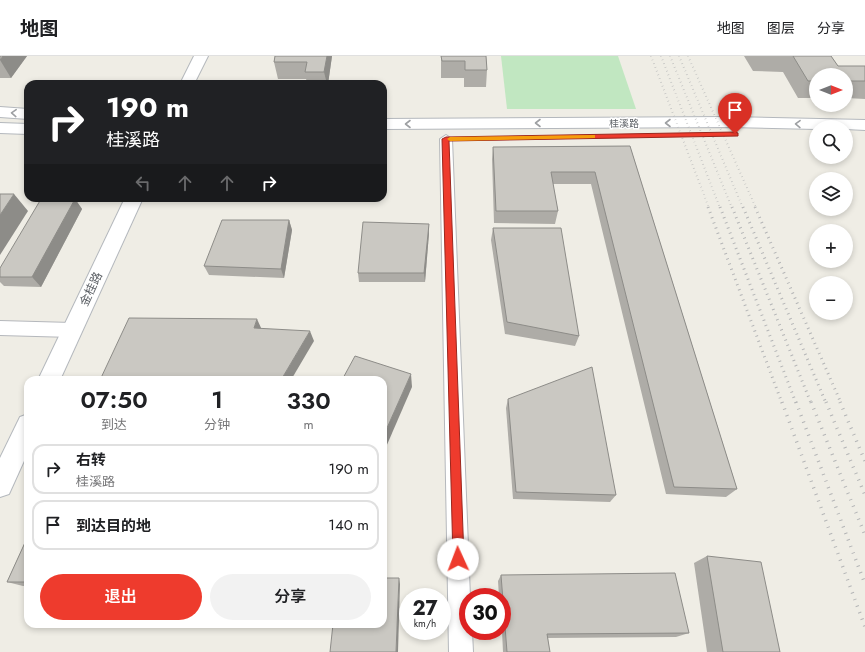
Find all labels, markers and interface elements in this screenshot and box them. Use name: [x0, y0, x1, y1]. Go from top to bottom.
text: 地图: [20, 15, 58, 42]
text: 地图: [717, 18, 745, 38]
text: 图层: [767, 18, 795, 38]
text: 分享: [817, 18, 845, 38]
north arrow: [809, 68, 853, 112]
map controls: [809, 68, 853, 320]
text: 190 m: [106, 87, 189, 128]
pin: [718, 93, 752, 134]
icon: right: [40, 96, 92, 148]
icon: arrive: [724, 99, 746, 121]
one-way arrow: [11, 109, 17, 117]
street label: 桂溪路: [609, 116, 639, 131]
one-way arrow: [535, 119, 541, 127]
one-way arrow: [665, 119, 671, 127]
one-way arrow: [405, 120, 411, 128]
one-way arrow: [795, 120, 801, 128]
button: search: [809, 120, 853, 164]
text: 桂溪路: [106, 127, 160, 153]
icon: left: [132, 172, 154, 194]
icon: ahead: [174, 172, 196, 194]
icon: ahead: [216, 172, 238, 194]
icon: right: [258, 172, 280, 194]
button: layers: [809, 172, 853, 216]
button: +: [809, 224, 853, 268]
street label: 金桂路: [75, 269, 107, 309]
button: −: [809, 276, 853, 320]
text: 07:50: [80, 382, 148, 417]
text: 1: [211, 382, 223, 417]
text: 330: [286, 383, 331, 418]
text: 到达: [101, 415, 127, 434]
text: 分钟: [204, 415, 230, 434]
text: m: [303, 415, 314, 434]
text: 右转: [76, 449, 106, 471]
icon: right: [42, 458, 64, 480]
text: 190 m: [328, 458, 369, 480]
text: 桂溪路: [76, 472, 115, 491]
icon: arrive: [42, 514, 64, 536]
text: 140 m: [328, 514, 369, 536]
text: 到达目的地: [76, 515, 151, 537]
position arrow: [437, 538, 479, 580]
button: 退出: [40, 574, 202, 620]
button: 分享: [210, 574, 371, 620]
speed limit sign: 30: [459, 588, 511, 640]
text: 27: [412, 594, 438, 623]
text: km/h: [414, 616, 436, 631]

